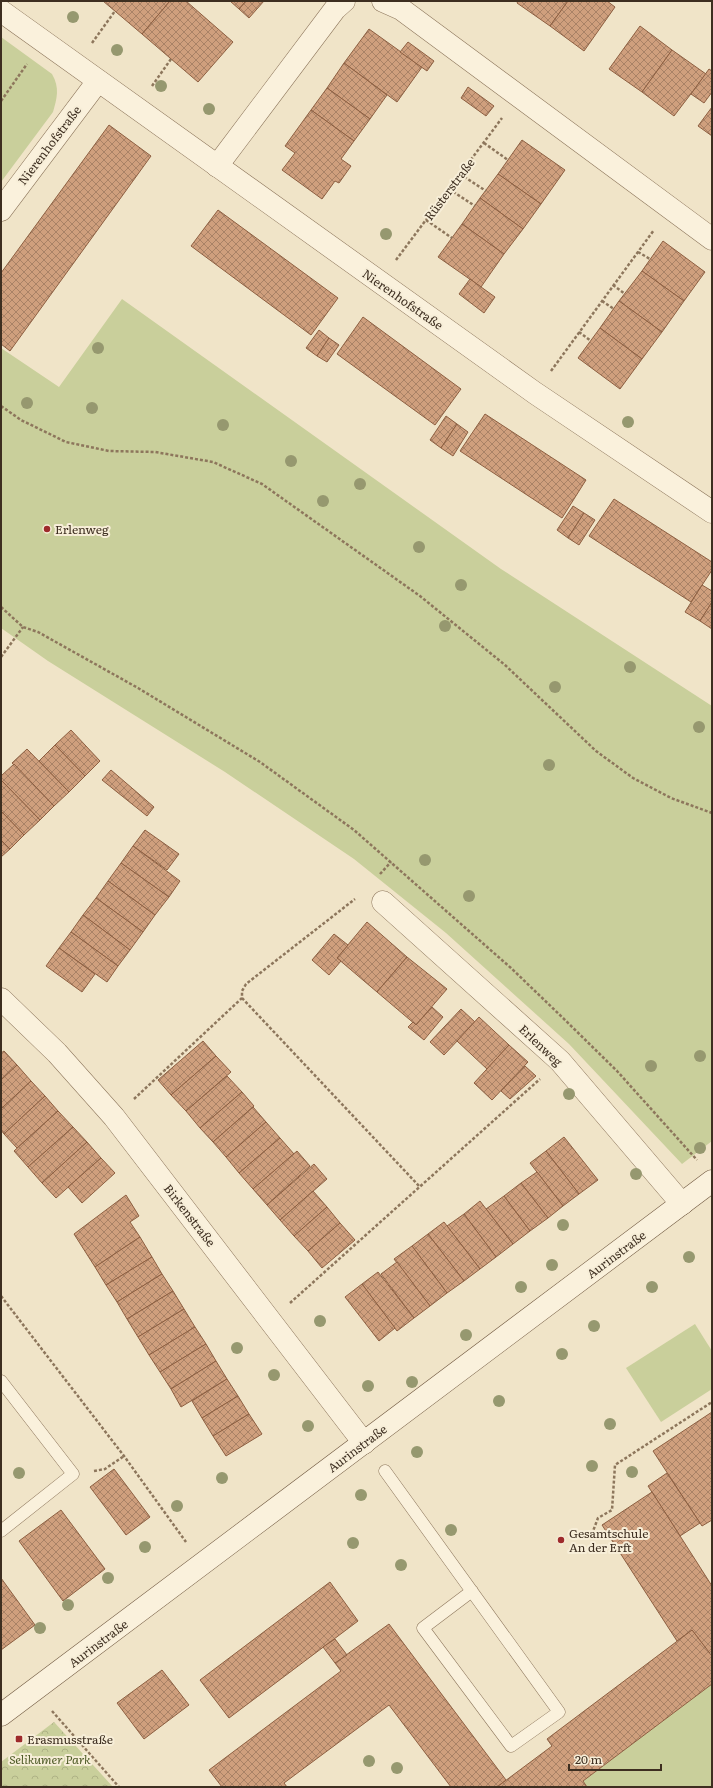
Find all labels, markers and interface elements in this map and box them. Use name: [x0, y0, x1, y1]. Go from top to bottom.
street label: Nierenhofstraße: [13, 102, 85, 188]
street label: Rüsterstraße: [420, 154, 478, 224]
street label: Nierenhofstraße: [359, 264, 447, 334]
place label: Erlenweg: [55, 520, 109, 538]
marker: Erlenweg: [42, 524, 52, 534]
street label: Erlenweg: [515, 1020, 567, 1070]
street label: Birkenstraße: [160, 1180, 220, 1250]
street label: Aurinstraße: [583, 1226, 649, 1282]
street label: Aurinstraße: [324, 1420, 390, 1476]
place label: Gesamtschule An der Erft: [569, 1524, 648, 1556]
marker: Gesamtschule An der Erft: [556, 1535, 566, 1545]
street label: Aurinstraße: [65, 1615, 131, 1671]
place label: Erasmusstraße: [27, 1730, 113, 1748]
marker: Erasmusstraße: [14, 1734, 24, 1744]
scale bar: [569, 1746, 661, 1772]
park label: Selikumer Park: [9, 1750, 91, 1768]
text: 20 m: [575, 1750, 602, 1768]

